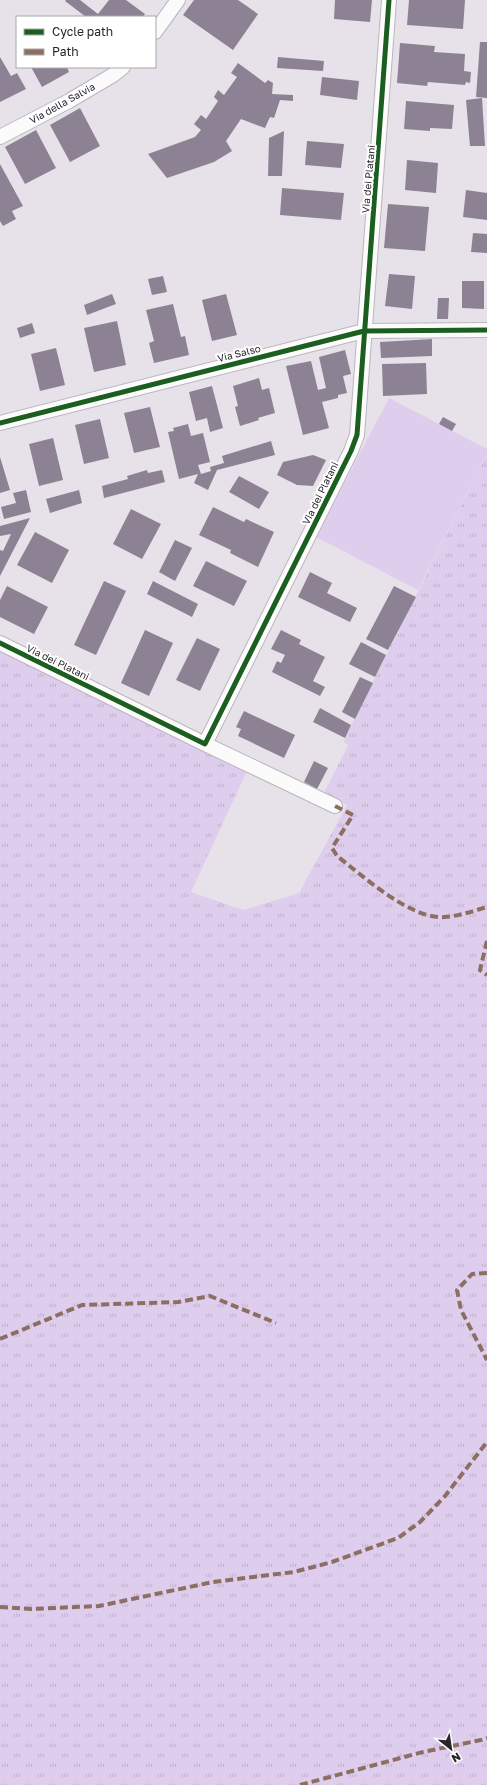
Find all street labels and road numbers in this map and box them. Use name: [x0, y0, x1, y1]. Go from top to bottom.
street label: Via della Salvia: [27, 80, 97, 126]
street label: Via dei Platani: [359, 144, 377, 214]
street label: Via Salso: [216, 342, 262, 364]
street label: Via dei Platani: [300, 460, 340, 526]
street label: Via dei Platani: [25, 642, 91, 682]

